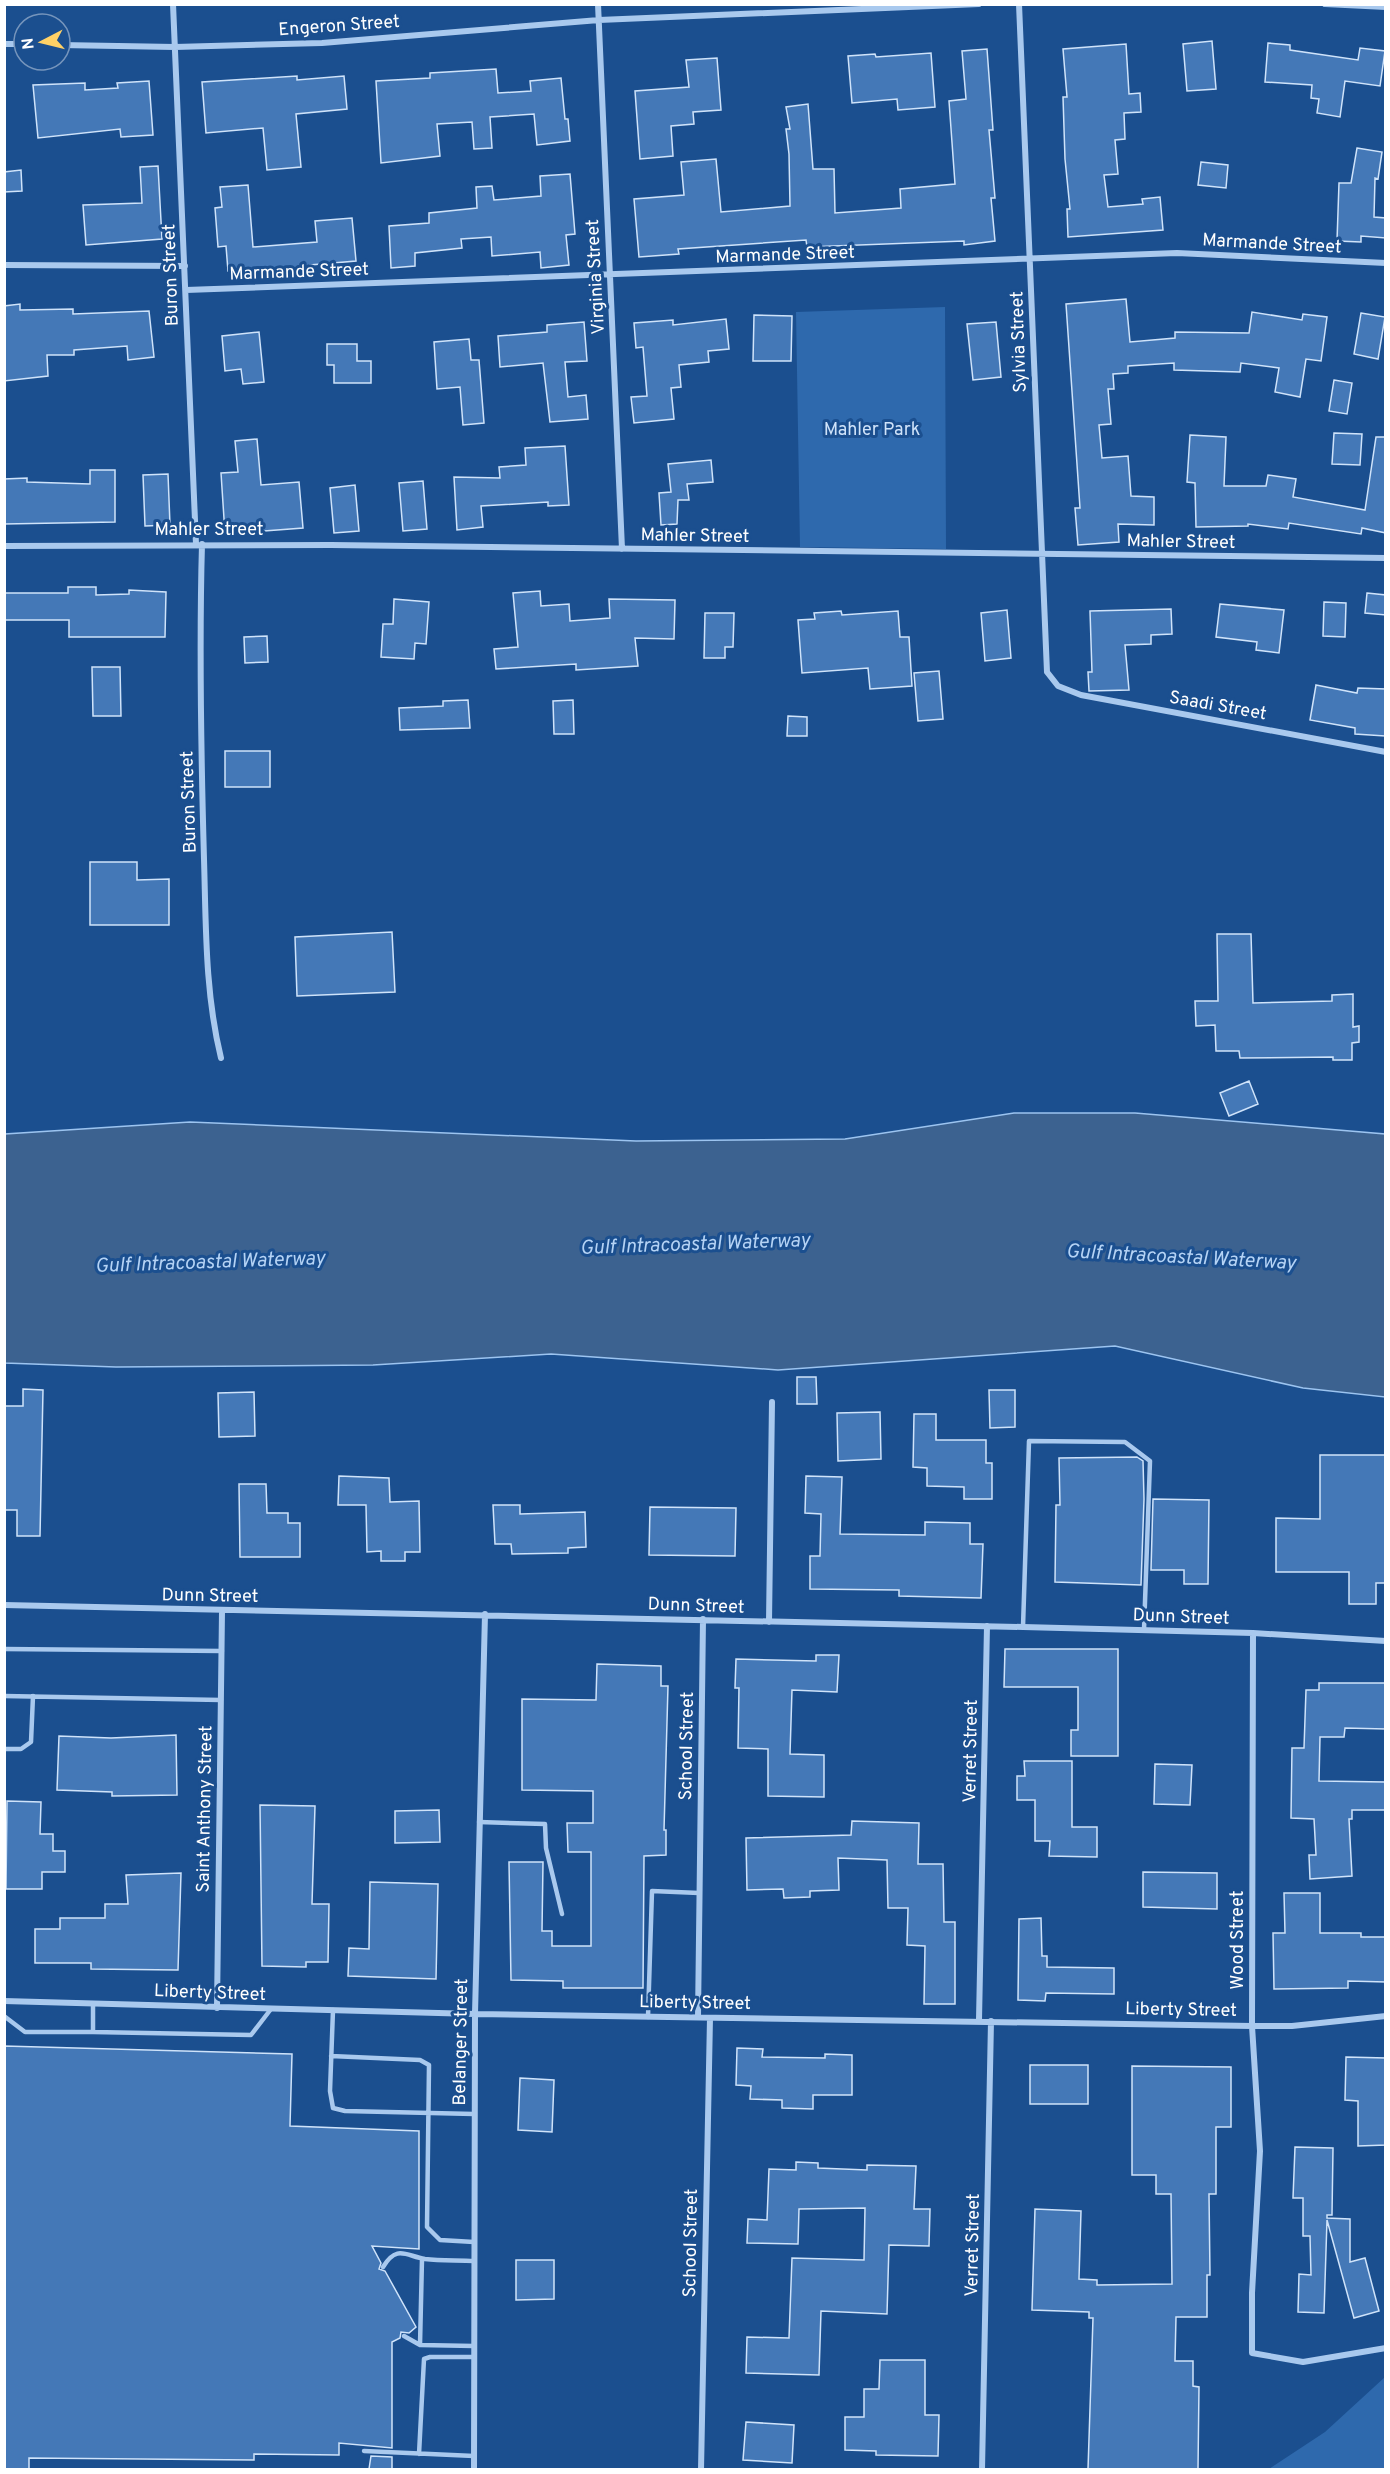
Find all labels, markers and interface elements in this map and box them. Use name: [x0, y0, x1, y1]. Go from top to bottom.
street label: Engeron Street: [278, 11, 400, 42]
north arrow: [12, 12, 72, 72]
text: N: [18, 37, 40, 51]
street label: Virginia Street: [582, 219, 611, 335]
street label: Buron Street: [158, 223, 185, 327]
street label: Marmande Street: [1202, 229, 1342, 260]
street label: Marmande Street: [715, 242, 855, 269]
street label: Marmande Street: [229, 259, 369, 286]
street label: Sylvia Street: [1006, 291, 1033, 393]
park label: Mahler Park: [824, 419, 920, 442]
street label: Mahler Street: [155, 519, 263, 542]
street label: Mahler Street: [640, 524, 750, 549]
street label: Mahler Street: [1126, 530, 1236, 555]
street label: Saadi Street: [1167, 687, 1268, 726]
street label: Buron Street: [176, 750, 203, 854]
water label: Gulf Intracoastal Waterway: [580, 1228, 812, 1262]
water label: Gulf Intracoastal Waterway: [1065, 1239, 1298, 1277]
water label: Gulf Intracoastal Waterway: [95, 1246, 327, 1280]
street label: Dunn Street: [161, 1584, 259, 1609]
street label: Dunn Street: [647, 1593, 745, 1620]
street label: Dunn Street: [1132, 1604, 1230, 1631]
street label: School Street: [675, 1691, 700, 1801]
street label: Verret Street: [959, 1699, 984, 1803]
street label: Saint Anthony Street: [193, 1725, 218, 1893]
street label: Wood Street: [1227, 1890, 1250, 1990]
street label: Belanger Street: [449, 1978, 474, 2106]
street label: Liberty Street: [154, 1980, 266, 2007]
street label: Liberty Street: [639, 1991, 751, 2016]
street label: Liberty Street: [1125, 1998, 1237, 2023]
street label: School Street: [679, 2188, 704, 2298]
street label: Verret Street: [961, 2193, 986, 2297]

